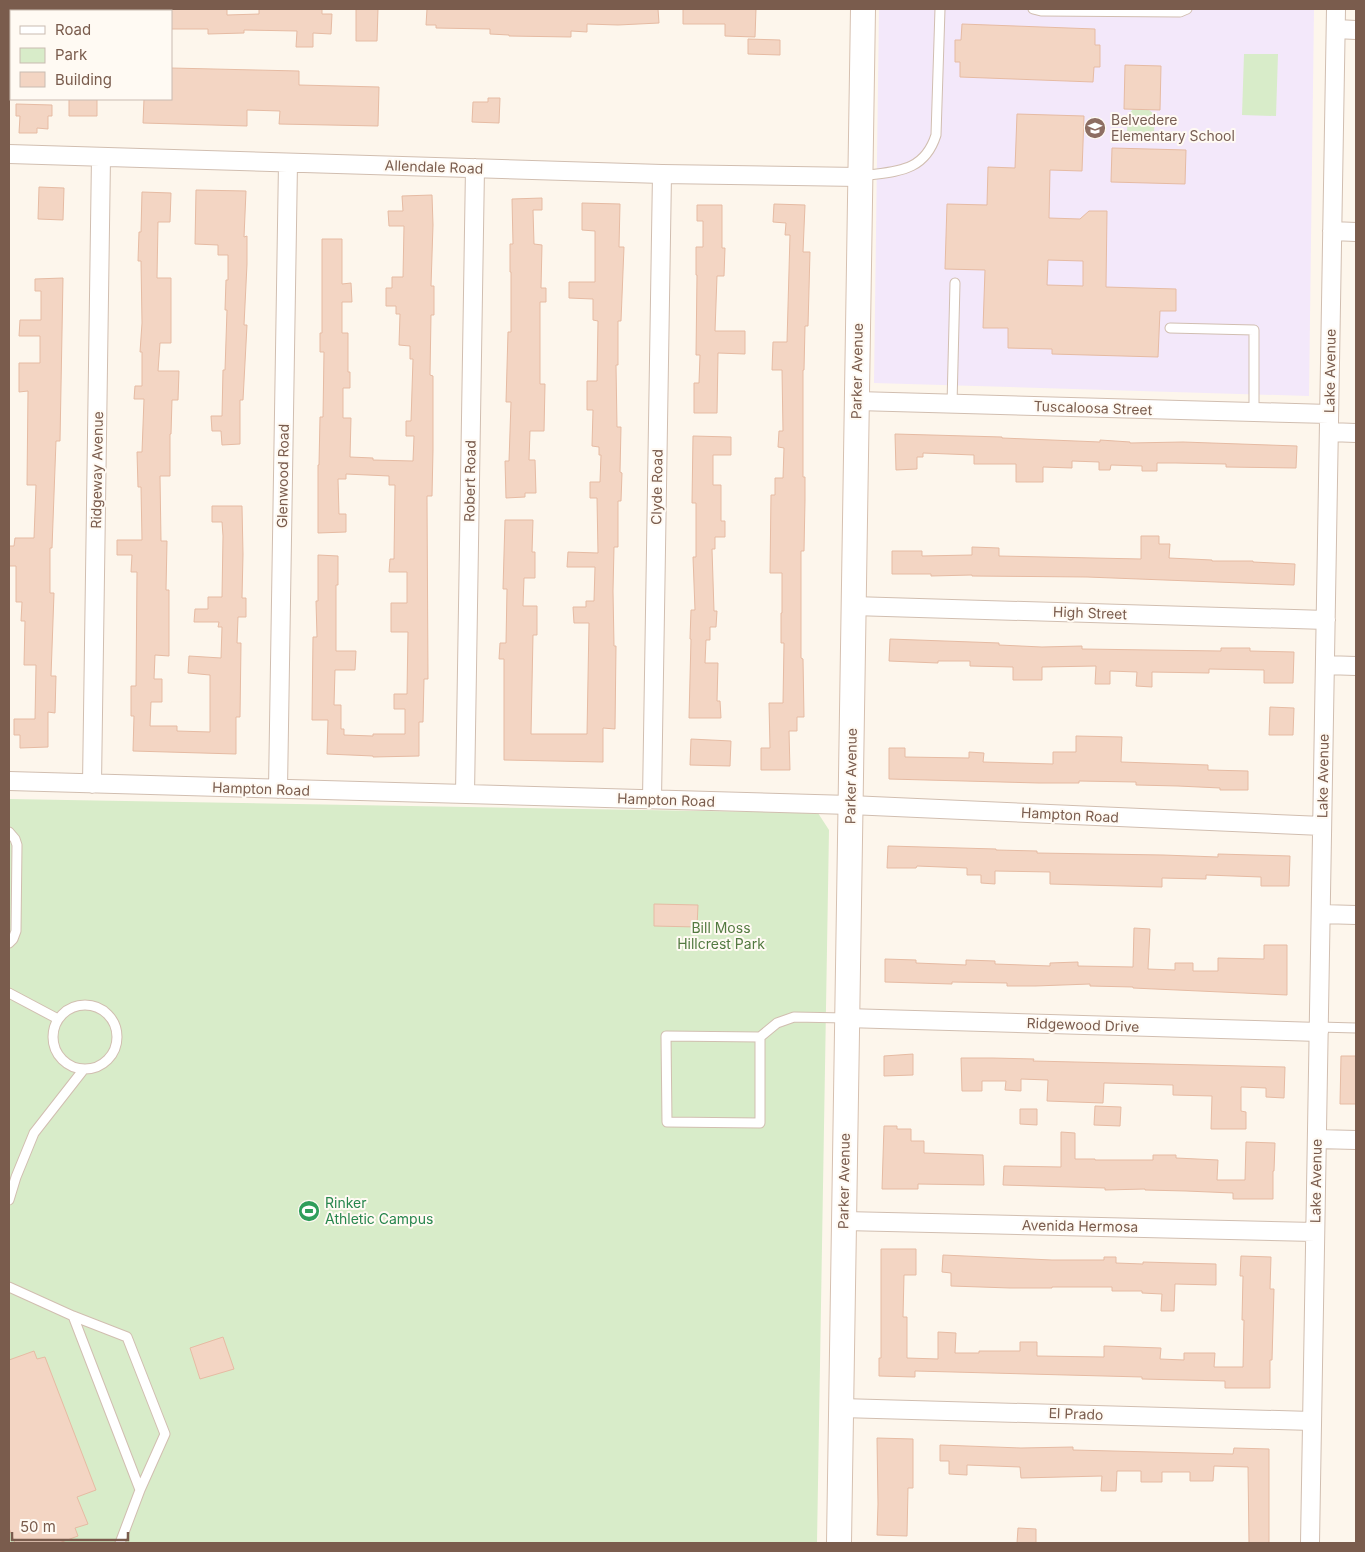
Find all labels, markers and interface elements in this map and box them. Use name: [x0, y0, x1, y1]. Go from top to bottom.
legend: [10, 10, 172, 100]
text: Road: [55, 20, 91, 39]
text: Park: [55, 45, 88, 64]
text: Building: [55, 70, 112, 89]
place label: Belvedere Elementary School: [1111, 111, 1235, 144]
school or university icon: Belvedere Elementary School: [1083, 116, 1107, 140]
street label: Allendale Road: [384, 156, 484, 177]
street label: Parker Avenue: [847, 323, 866, 419]
street label: Lake Avenue: [1320, 329, 1339, 413]
street label: Tuscaloosa Street: [1033, 397, 1153, 418]
street label: Ridgeway Avenue: [87, 411, 106, 529]
street label: Glenwood Road: [273, 424, 292, 528]
street label: Robert Road: [460, 440, 479, 522]
street label: Clyde Road: [647, 449, 666, 525]
street label: High Street: [1053, 603, 1128, 622]
street label: Parker Avenue: [841, 728, 860, 824]
street label: Lake Avenue: [1313, 734, 1332, 818]
street label: Hampton Road: [212, 778, 310, 799]
street label: Hampton Road: [617, 789, 715, 810]
street label: Hampton Road: [1021, 803, 1119, 826]
park label: Bill Moss Hillcrest Park: [677, 919, 765, 952]
street label: Ridgewood Drive: [1026, 1014, 1140, 1035]
street label: Parker Avenue: [834, 1133, 853, 1229]
street label: Lake Avenue: [1306, 1139, 1325, 1223]
place label: Rinker Athletic Campus: [325, 1194, 433, 1227]
sports icon: Rinker Athletic Campus: [297, 1199, 321, 1223]
street label: Avenida Hermosa: [1022, 1216, 1138, 1235]
street label: El Prado: [1048, 1404, 1104, 1423]
scale bar: [12, 1510, 129, 1542]
text: 50 m: [20, 1517, 56, 1536]

